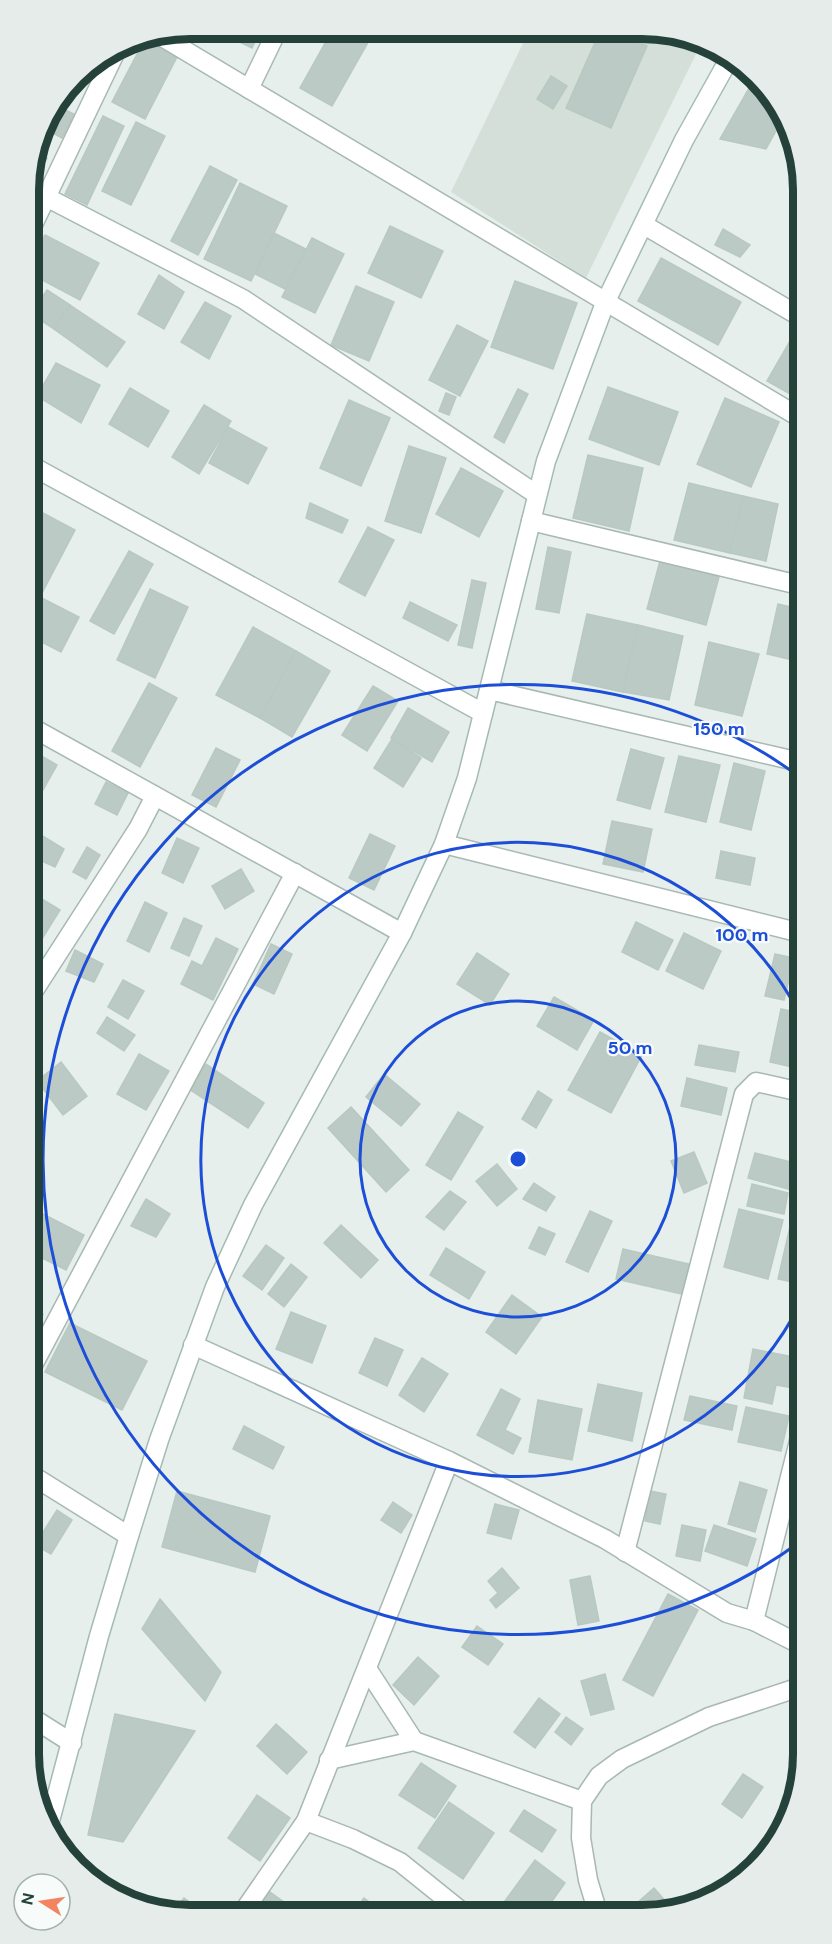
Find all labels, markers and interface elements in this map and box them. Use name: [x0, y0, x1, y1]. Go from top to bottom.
text: 150 m: [693, 717, 745, 741]
text: 100 m: [715, 923, 769, 947]
text: 50 m: [607, 1036, 653, 1060]
centre of rings: [508, 1149, 528, 1169]
north arrow: [12, 1872, 72, 1932]
text: N: [16, 1891, 39, 1907]

